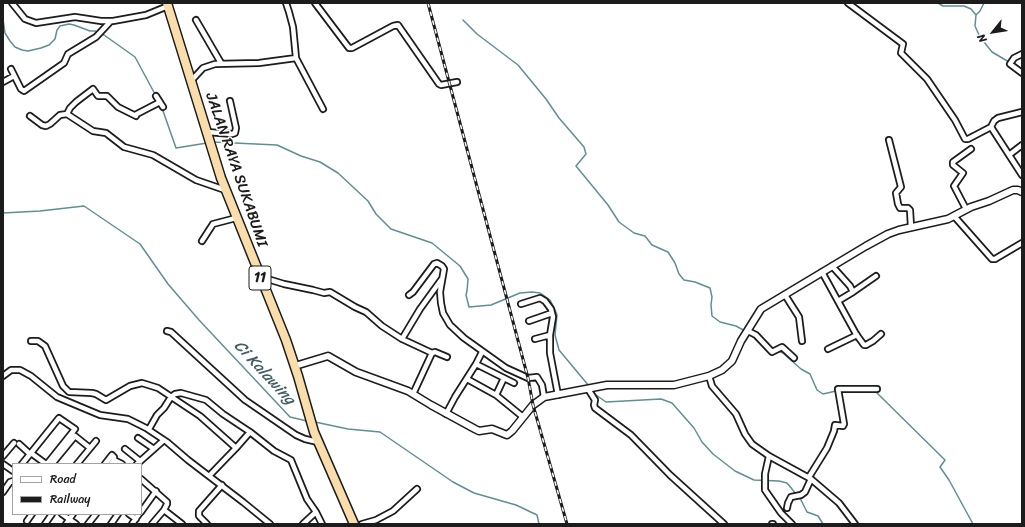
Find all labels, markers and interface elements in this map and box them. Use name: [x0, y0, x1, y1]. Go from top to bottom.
north arrow: [973, 12, 1013, 52]
text: N: [972, 30, 992, 46]
street label: JALAN RAYA SUKABUMI: [201, 91, 271, 249]
road number: 11: [249, 266, 271, 290]
water label: Ci Kalawing: [229, 337, 299, 409]
legend: [12, 463, 142, 515]
text: Road: [50, 468, 76, 490]
text: Railway: [50, 488, 91, 510]

